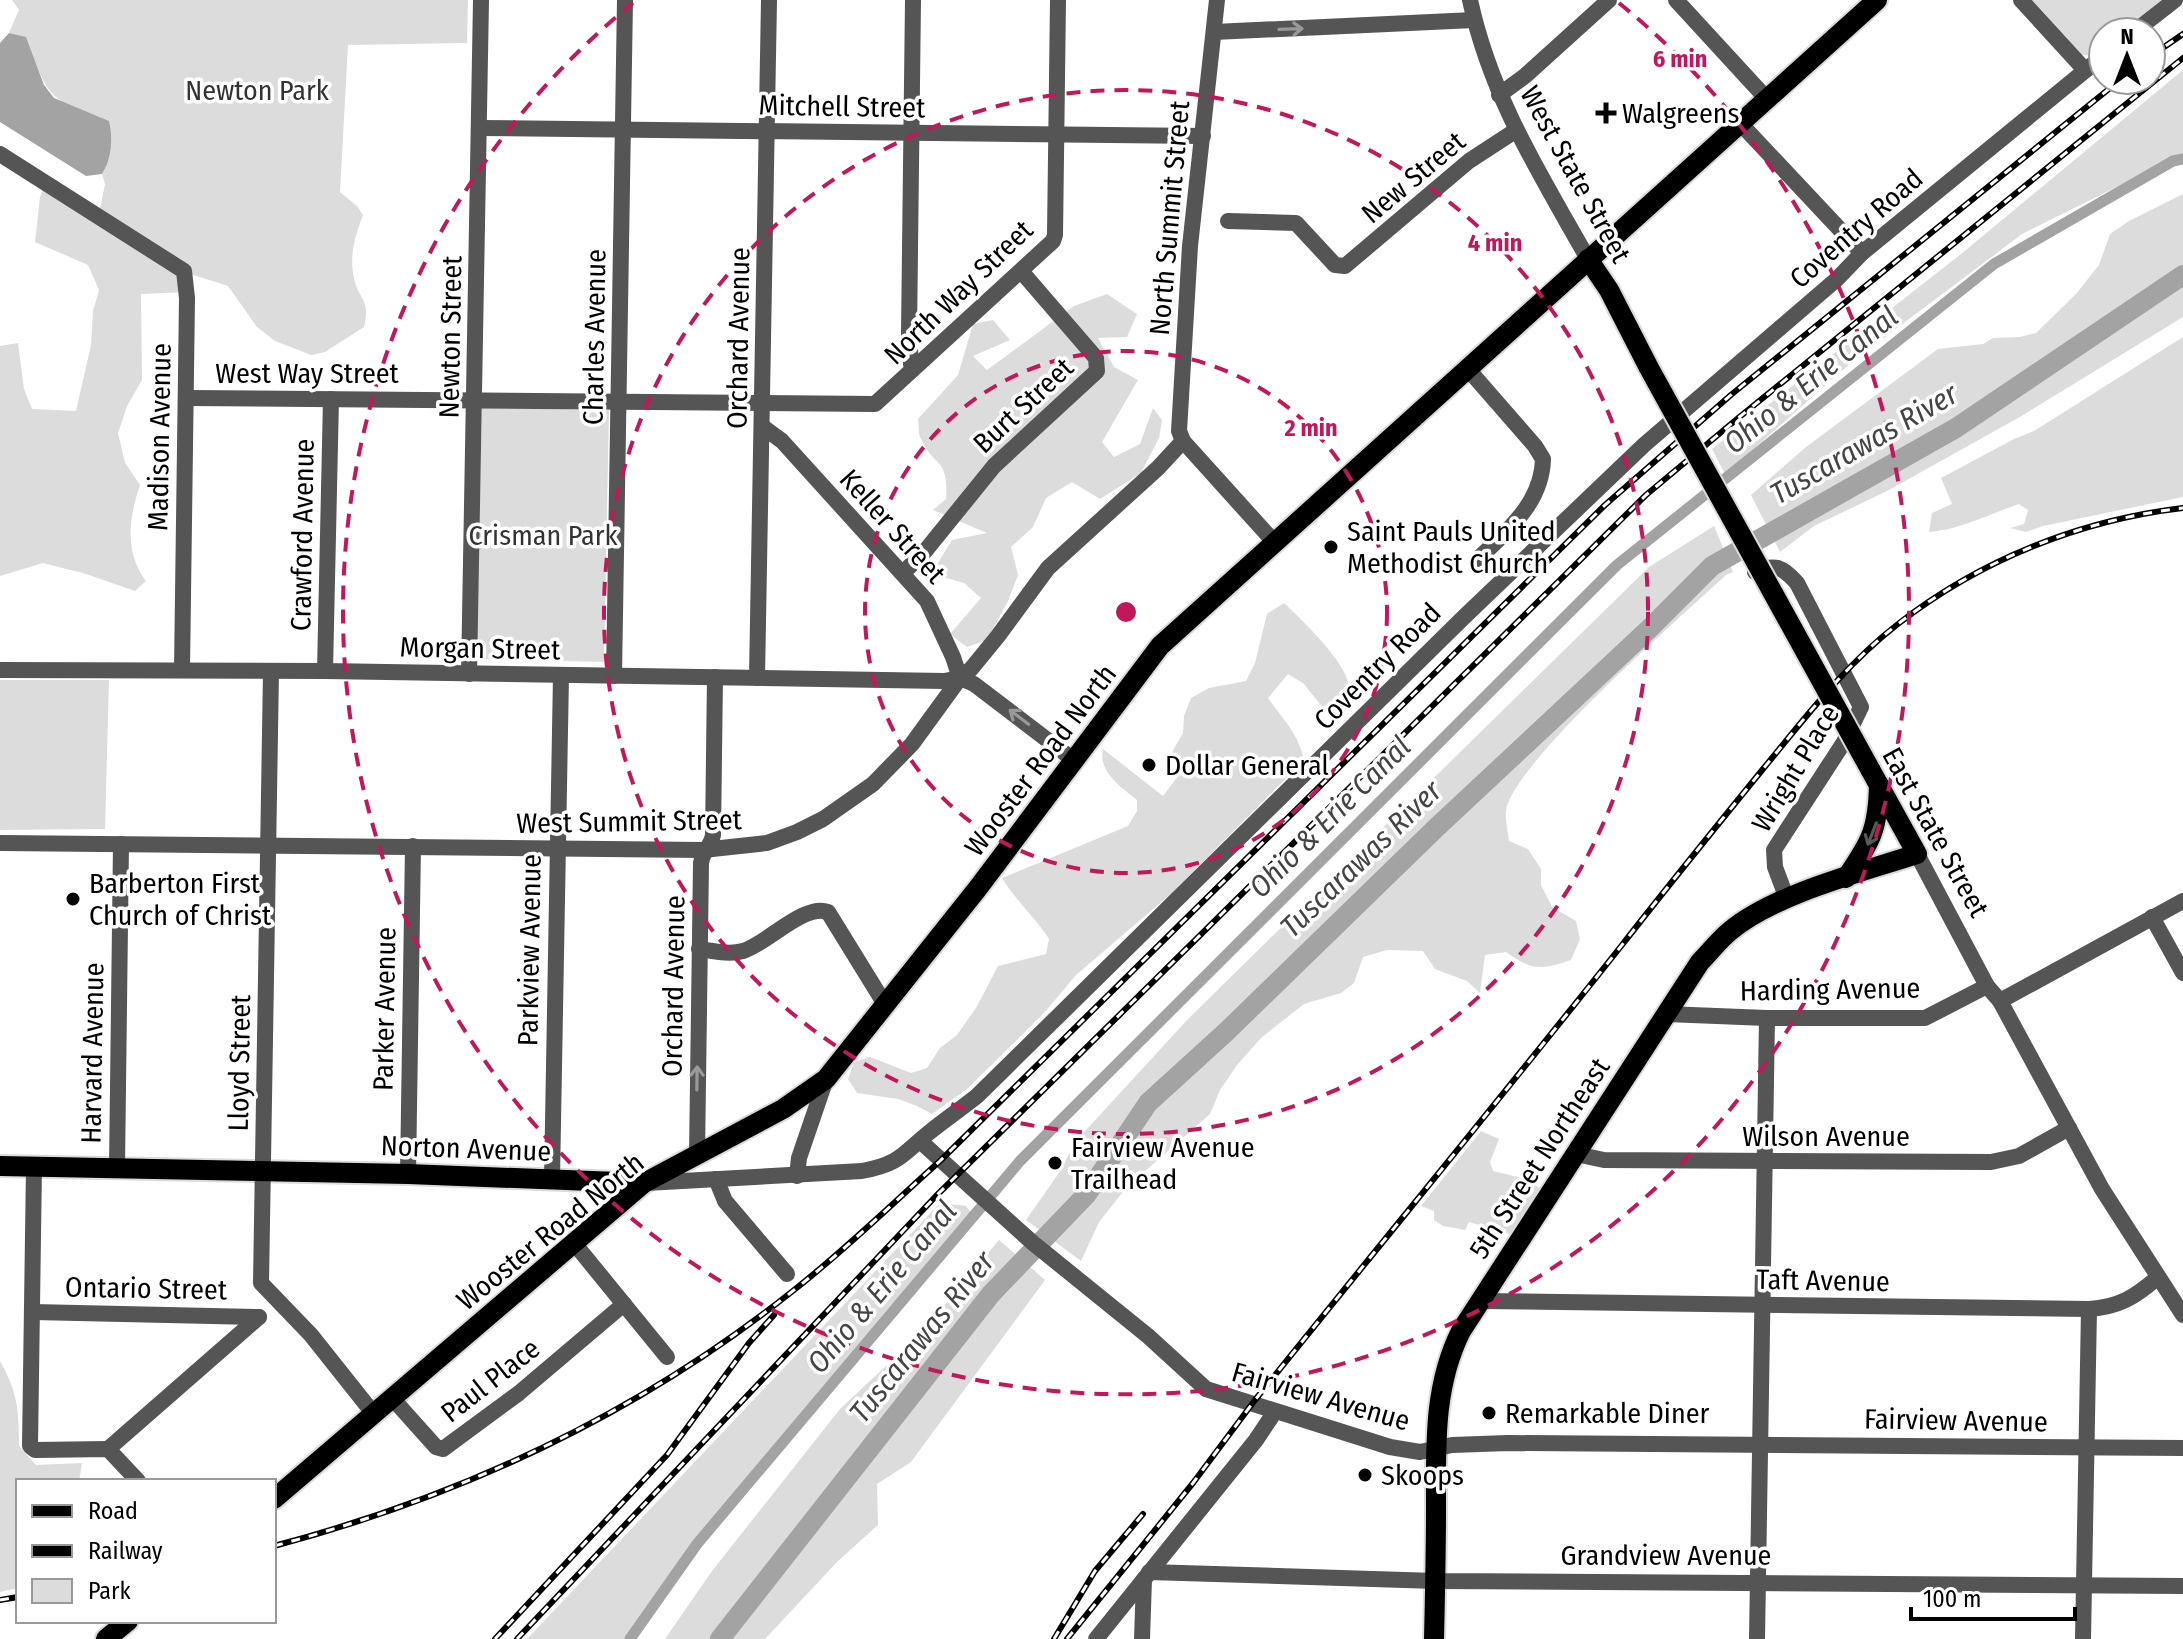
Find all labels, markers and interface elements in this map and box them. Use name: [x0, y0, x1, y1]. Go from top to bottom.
north arrow: [2087, 16, 2167, 96]
one-way arrow: [1277, 22, 1304, 37]
text: N: [2120, 23, 2134, 50]
text: 6 min: [1653, 45, 1707, 73]
park label: Newton Park: [185, 74, 330, 107]
street label: West State Street: [1513, 80, 1638, 269]
street label: Mitchell Street: [758, 89, 926, 124]
place label: Walgreens: [1622, 97, 1740, 130]
street label: North Summit Street: [1143, 99, 1196, 337]
marker: Walgreens: [1597, 104, 1615, 122]
street label: New Street: [1355, 124, 1472, 230]
street label: Coventry Road: [1783, 162, 1930, 295]
street label: North Way Street: [877, 213, 1040, 371]
text: 4 min: [1468, 229, 1522, 257]
street label: Orchard Avenue: [720, 247, 757, 429]
street label: Charles Avenue: [576, 249, 613, 425]
street label: Newton Street: [433, 254, 468, 419]
water label: Ohio & Erie Canal: [1717, 299, 1905, 461]
street label: Madison Avenue: [141, 343, 178, 531]
street label: Burt Street: [967, 350, 1081, 460]
street label: West Way Street: [215, 357, 400, 390]
water label: Tuscarawas River: [1764, 375, 1965, 512]
text: 2 min: [1283, 414, 1338, 442]
street label: Crawford Avenue: [284, 439, 321, 631]
street label: Keller Street: [833, 463, 953, 591]
place label: Saint Pauls United Methodist Church: [1347, 515, 1556, 580]
park label: Crisman Park: [469, 519, 618, 552]
marker: Saint Pauls United Methodist Church: [1322, 538, 1340, 556]
street label: Coventry Road: [1307, 596, 1447, 736]
centre of rings: [1112, 598, 1140, 626]
street label: Morgan Street: [399, 631, 561, 666]
street label: Wooster Road North: [958, 658, 1123, 862]
street label: Wright Place: [1745, 699, 1846, 838]
one-way arrow: [1008, 709, 1030, 725]
water label: Ohio & Erie Canal: [1242, 729, 1418, 905]
street label: East State Street: [1875, 742, 1996, 923]
place label: Dollar General: [1165, 749, 1329, 782]
marker: Dollar General: [1140, 756, 1158, 774]
water label: Tuscarawas River: [1273, 772, 1450, 945]
street label: West Summit Street: [516, 803, 743, 840]
one-way arrow: [1864, 822, 1878, 846]
street label: Parkview Avenue: [511, 854, 548, 1046]
place label: Barberton First Church of Christ: [89, 867, 272, 932]
marker: Barberton First Church of Christ: [64, 890, 82, 908]
street label: Orchard Avenue: [655, 895, 692, 1077]
street label: Parker Avenue: [367, 927, 402, 1091]
street label: Harvard Avenue: [74, 962, 111, 1144]
street label: Harding Avenue: [1740, 971, 1920, 1008]
street label: Lloyd Street: [222, 994, 257, 1132]
street label: 5th Street Northeast: [1462, 1051, 1617, 1265]
one-way arrow: [689, 1065, 705, 1092]
street label: Wilson Avenue: [1742, 1120, 1910, 1153]
street label: Norton Avenue: [380, 1129, 552, 1168]
place label: Fairview Avenue Trailhead: [1071, 1131, 1255, 1196]
street label: Wooster Road North: [450, 1146, 650, 1317]
marker: Fairview Avenue Trailhead: [1046, 1154, 1064, 1172]
water label: Ohio & Erie Canal: [800, 1194, 964, 1380]
water label: Tuscarawas River: [842, 1243, 1003, 1430]
street label: Taft Avenue: [1756, 1263, 1890, 1298]
street label: Ontario Street: [65, 1271, 228, 1306]
street label: Paul Place: [434, 1332, 546, 1429]
street label: Fairview Avenue: [1228, 1355, 1414, 1438]
place label: Remarkable Diner: [1505, 1397, 1710, 1430]
street label: Fairview Avenue: [1864, 1402, 2048, 1439]
marker: Remarkable Diner: [1480, 1404, 1498, 1422]
place label: Skoops: [1381, 1459, 1464, 1492]
marker: Skoops: [1356, 1466, 1374, 1484]
legend: [16, 1479, 276, 1623]
text: Road: [88, 1497, 138, 1525]
text: Railway: [88, 1537, 163, 1565]
street label: Grandview Avenue: [1561, 1539, 1771, 1572]
scale bar: [1911, 1571, 2075, 1621]
text: Park: [88, 1577, 131, 1605]
text: 100 m: [1923, 1585, 1981, 1613]

